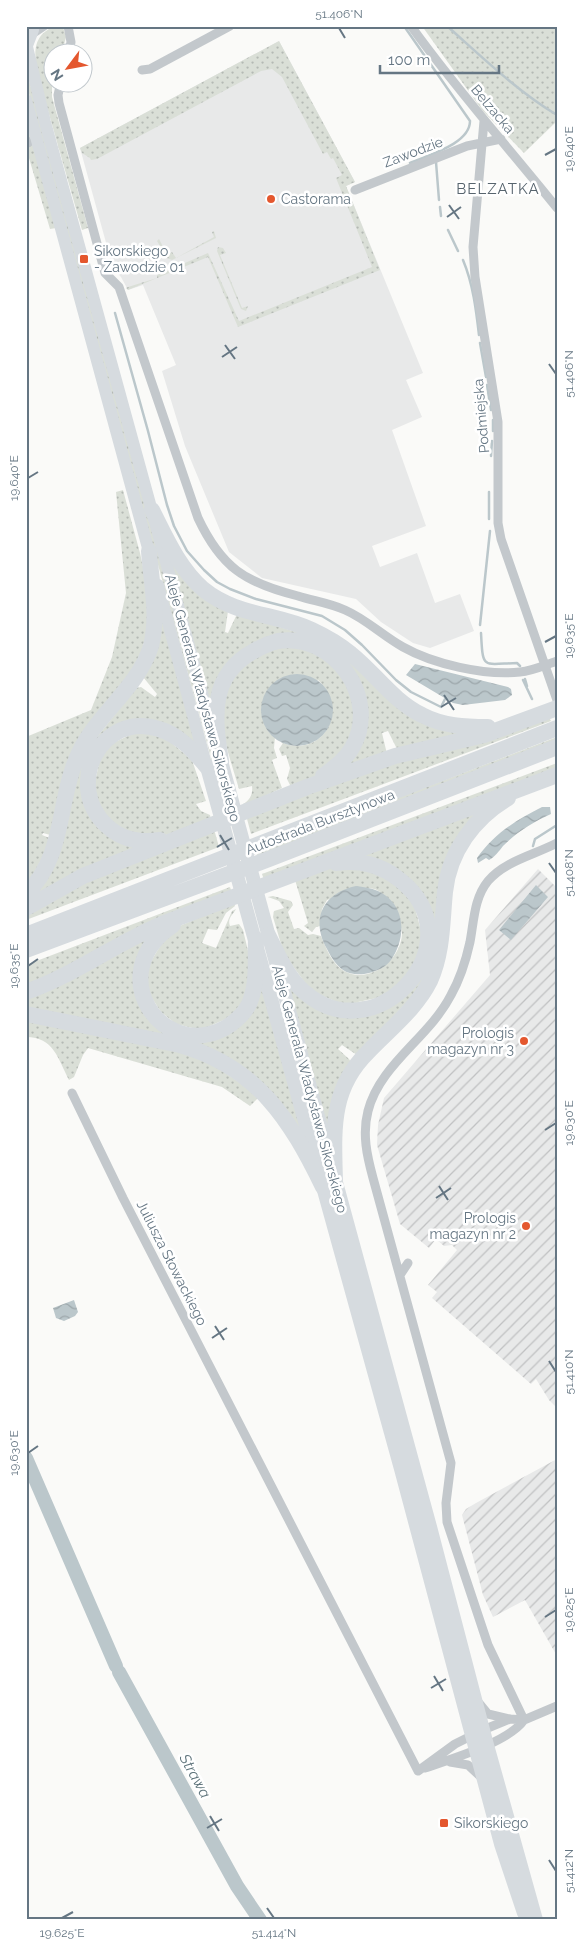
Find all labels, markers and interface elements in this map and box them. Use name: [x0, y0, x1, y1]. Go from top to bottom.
text: 51.406°N: [315, 7, 363, 21]
north arrow: [42, 42, 92, 92]
scale bar: [380, 42, 499, 74]
text: 100 m: [388, 51, 430, 69]
text: N: [47, 66, 67, 84]
street label: Belzacka: [468, 81, 518, 137]
text: 19.640°E: [562, 126, 576, 172]
street label: Zawodzie: [381, 133, 445, 171]
district label: BELZATKA: [456, 180, 540, 198]
place label: Castorama: [281, 191, 351, 207]
marker: Castorama: [265, 193, 277, 205]
place label: Sikorskiego - Zawodzie 01: [94, 243, 184, 275]
marker: Sikorskiego - Zawodzie 01: [78, 253, 90, 265]
text: 51.406°N: [562, 350, 576, 398]
street label: Podmiejska: [470, 378, 492, 454]
text: 19.640°E: [7, 455, 21, 501]
street label: Aleje Generała Władysława Sikorskiego: [162, 572, 244, 824]
text: 19.635°E: [562, 613, 576, 659]
street label: Autostrada Bursztynowa: [243, 786, 397, 858]
text: 51.408°N: [562, 849, 576, 897]
text: 19.635°E: [7, 943, 21, 989]
street label: Aleje Generała Władysława Sikorskiego: [269, 963, 351, 1215]
place label: Prologis magazyn nr 3: [427, 1025, 514, 1057]
marker: Prologis magazyn nr 3: [518, 1035, 530, 1047]
text: 19.630°E: [562, 1100, 576, 1146]
street label: Juliusza Słowackiego: [134, 1198, 210, 1328]
place label: Prologis magazyn nr 2: [429, 1210, 516, 1242]
marker: Prologis magazyn nr 2: [520, 1220, 532, 1232]
text: 51.410°N: [562, 1349, 576, 1395]
text: 19.630°E: [7, 1430, 21, 1476]
text: 19.625°E: [562, 1588, 576, 1632]
water label: Strawa: [175, 1750, 214, 1801]
place label: Sikorskiego: [454, 1815, 528, 1831]
marker: Sikorskiego: [438, 1817, 450, 1829]
text: 51.412°N: [562, 1849, 576, 1893]
text: 19.625°E: [40, 1926, 84, 1940]
text: 51.414°N: [252, 1926, 296, 1940]

